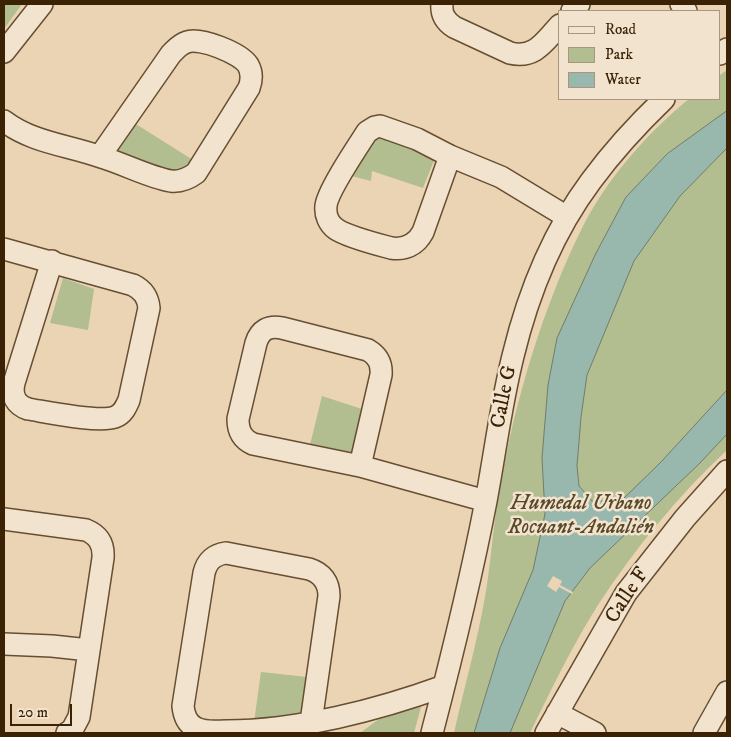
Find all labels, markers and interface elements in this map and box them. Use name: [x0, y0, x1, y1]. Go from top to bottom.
legend: [558, 10, 721, 100]
text: Road: [605, 20, 636, 39]
text: Park: [605, 45, 633, 64]
text: Water: [605, 70, 641, 89]
street label: Calle G: [487, 364, 523, 430]
park label: Humedal Urbano Rocuant-Andalién: [508, 492, 654, 542]
street label: Calle F: [601, 563, 655, 629]
scale bar: [12, 694, 75, 726]
text: 20 m: [18, 703, 48, 722]

